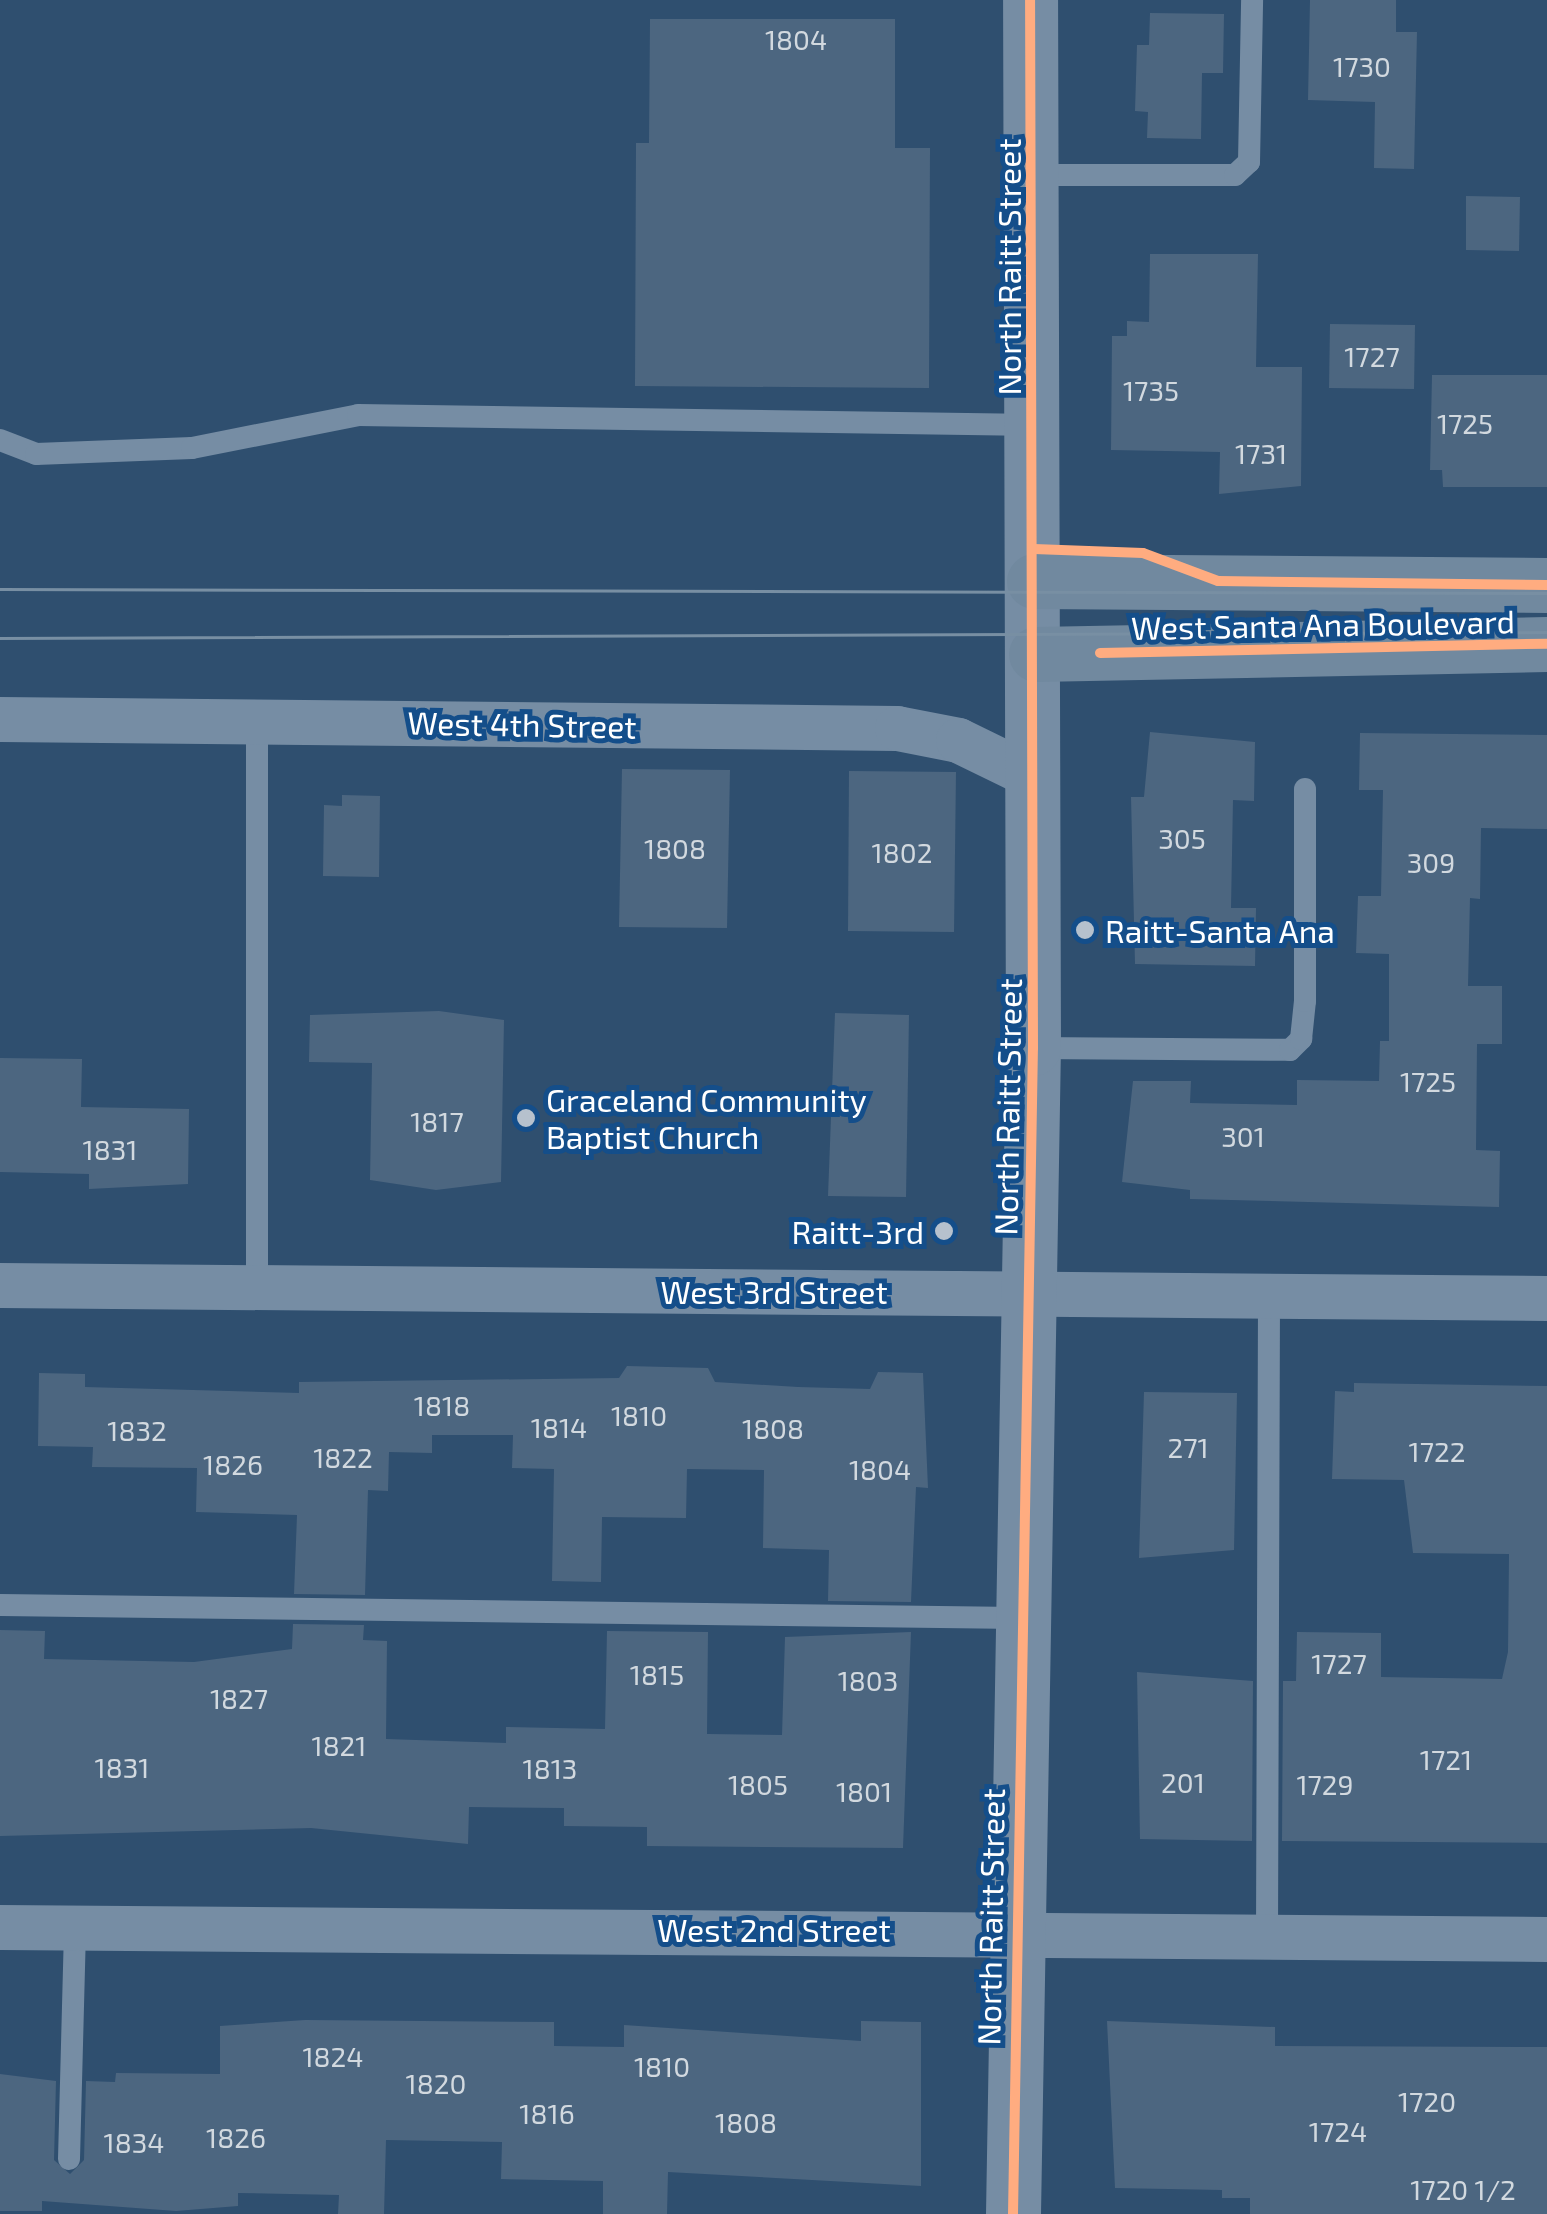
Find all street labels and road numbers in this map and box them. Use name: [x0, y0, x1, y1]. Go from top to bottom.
street label: North Raitt Street: [989, 138, 1027, 396]
street label: West Santa Ana Boulevard: [1130, 601, 1516, 647]
street label: West 4th Street: [407, 703, 637, 745]
street label: North Raitt Street: [986, 978, 1028, 1236]
street label: West 3rd Street: [660, 1272, 888, 1310]
street label: North Raitt Street: [969, 1788, 1011, 2046]
street label: West 2nd Street: [657, 1910, 891, 1948]

